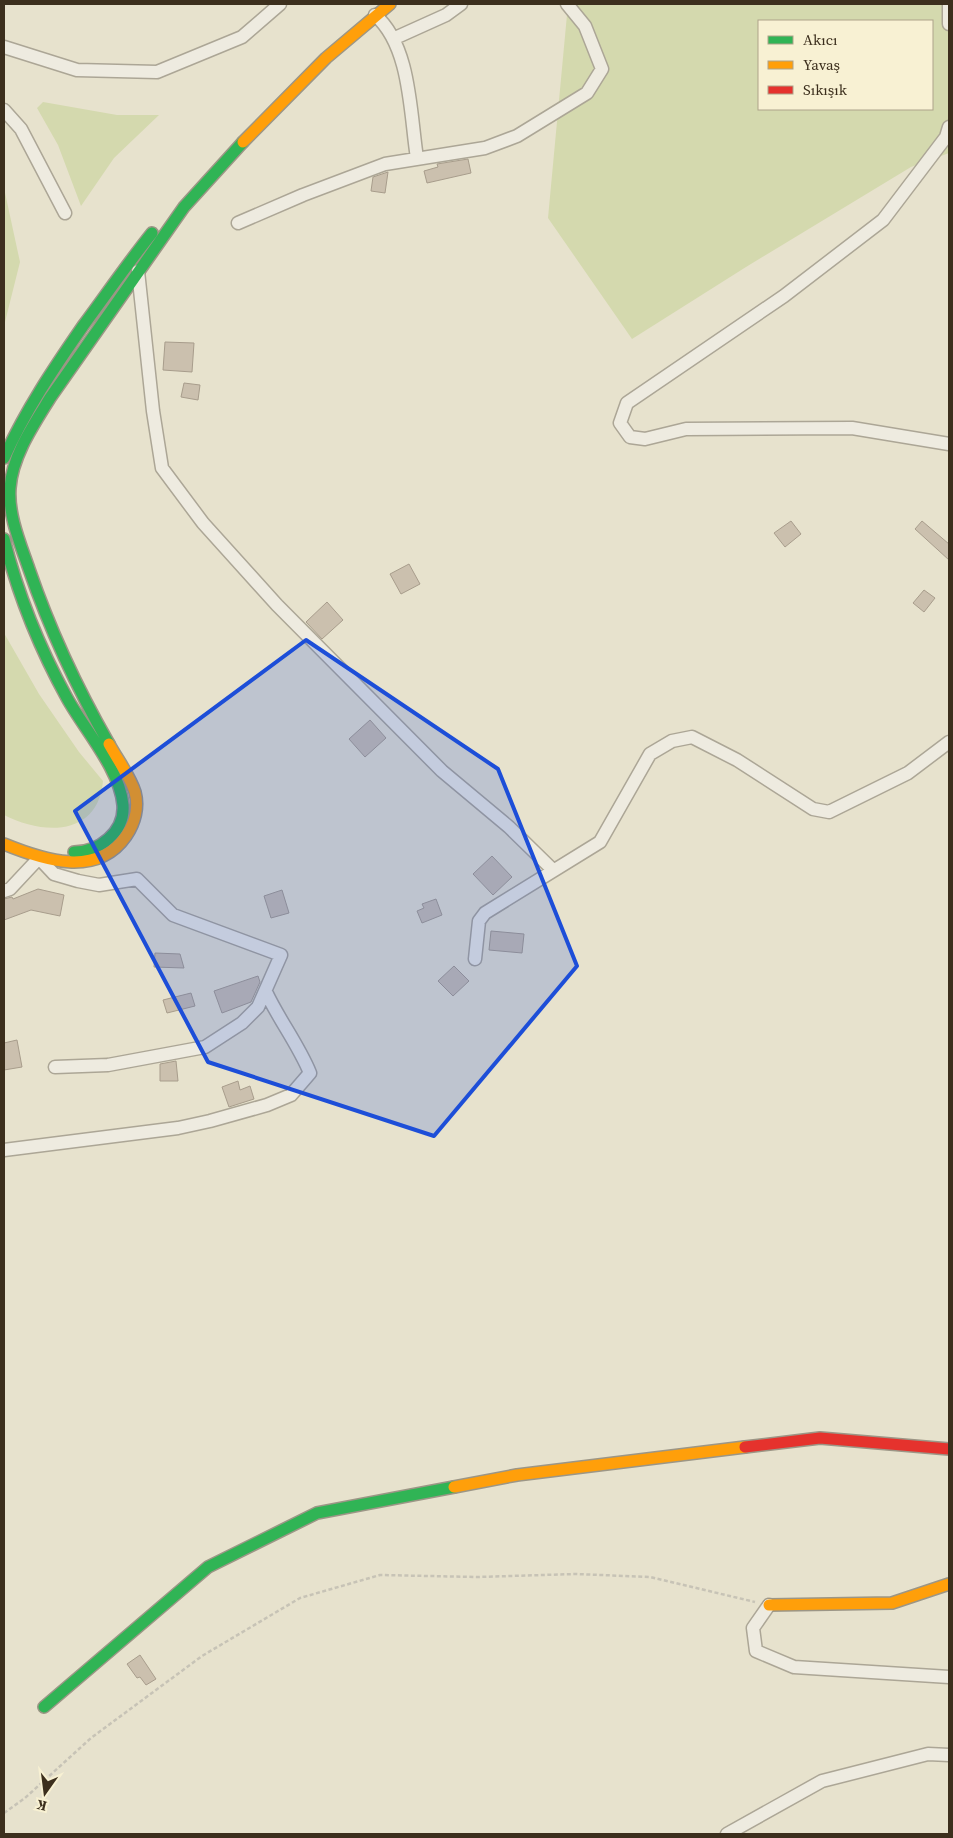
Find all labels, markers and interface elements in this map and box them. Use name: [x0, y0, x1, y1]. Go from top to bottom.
legend: [758, 20, 933, 110]
text: Akıcı: [803, 29, 837, 50]
text: Yavaş: [803, 54, 840, 75]
text: Sıkışık: [803, 79, 848, 100]
north arrow: [20, 1768, 70, 1818]
text: K: [34, 1795, 49, 1816]

